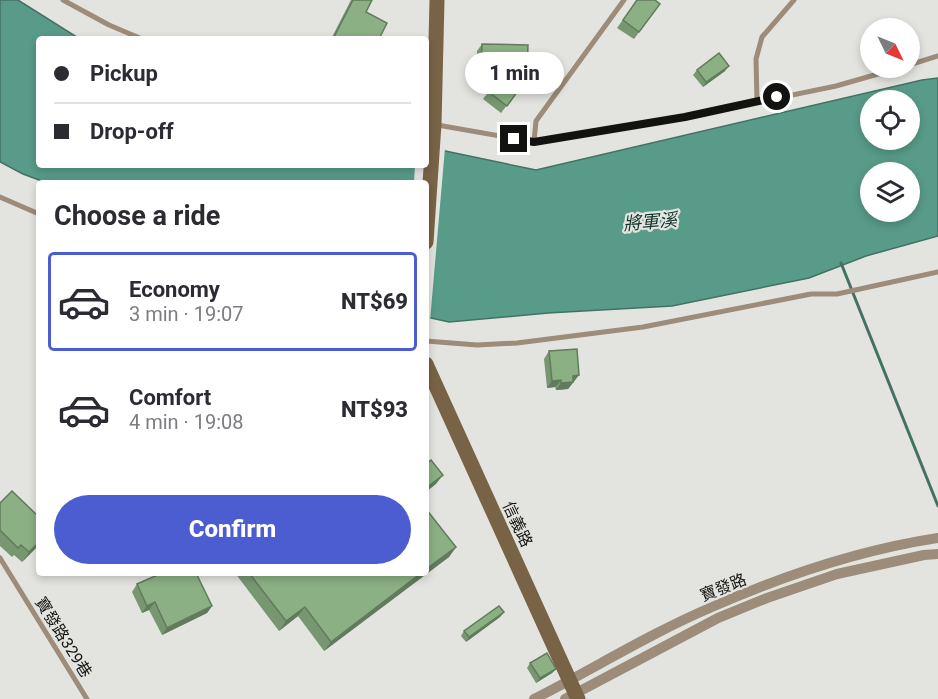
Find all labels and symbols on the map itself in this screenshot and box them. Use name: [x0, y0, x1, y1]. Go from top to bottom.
north arrow: [860, 18, 920, 78]
callout: 1 min: [464, 52, 564, 94]
route start: [763, 83, 790, 110]
route end: [500, 125, 527, 152]
water label: 將軍溪: [622, 208, 681, 234]
street label: 信義路: [499, 498, 536, 550]
street label: 寶發路: [697, 570, 749, 605]
street label: 寶發路329巷: [31, 594, 96, 681]

